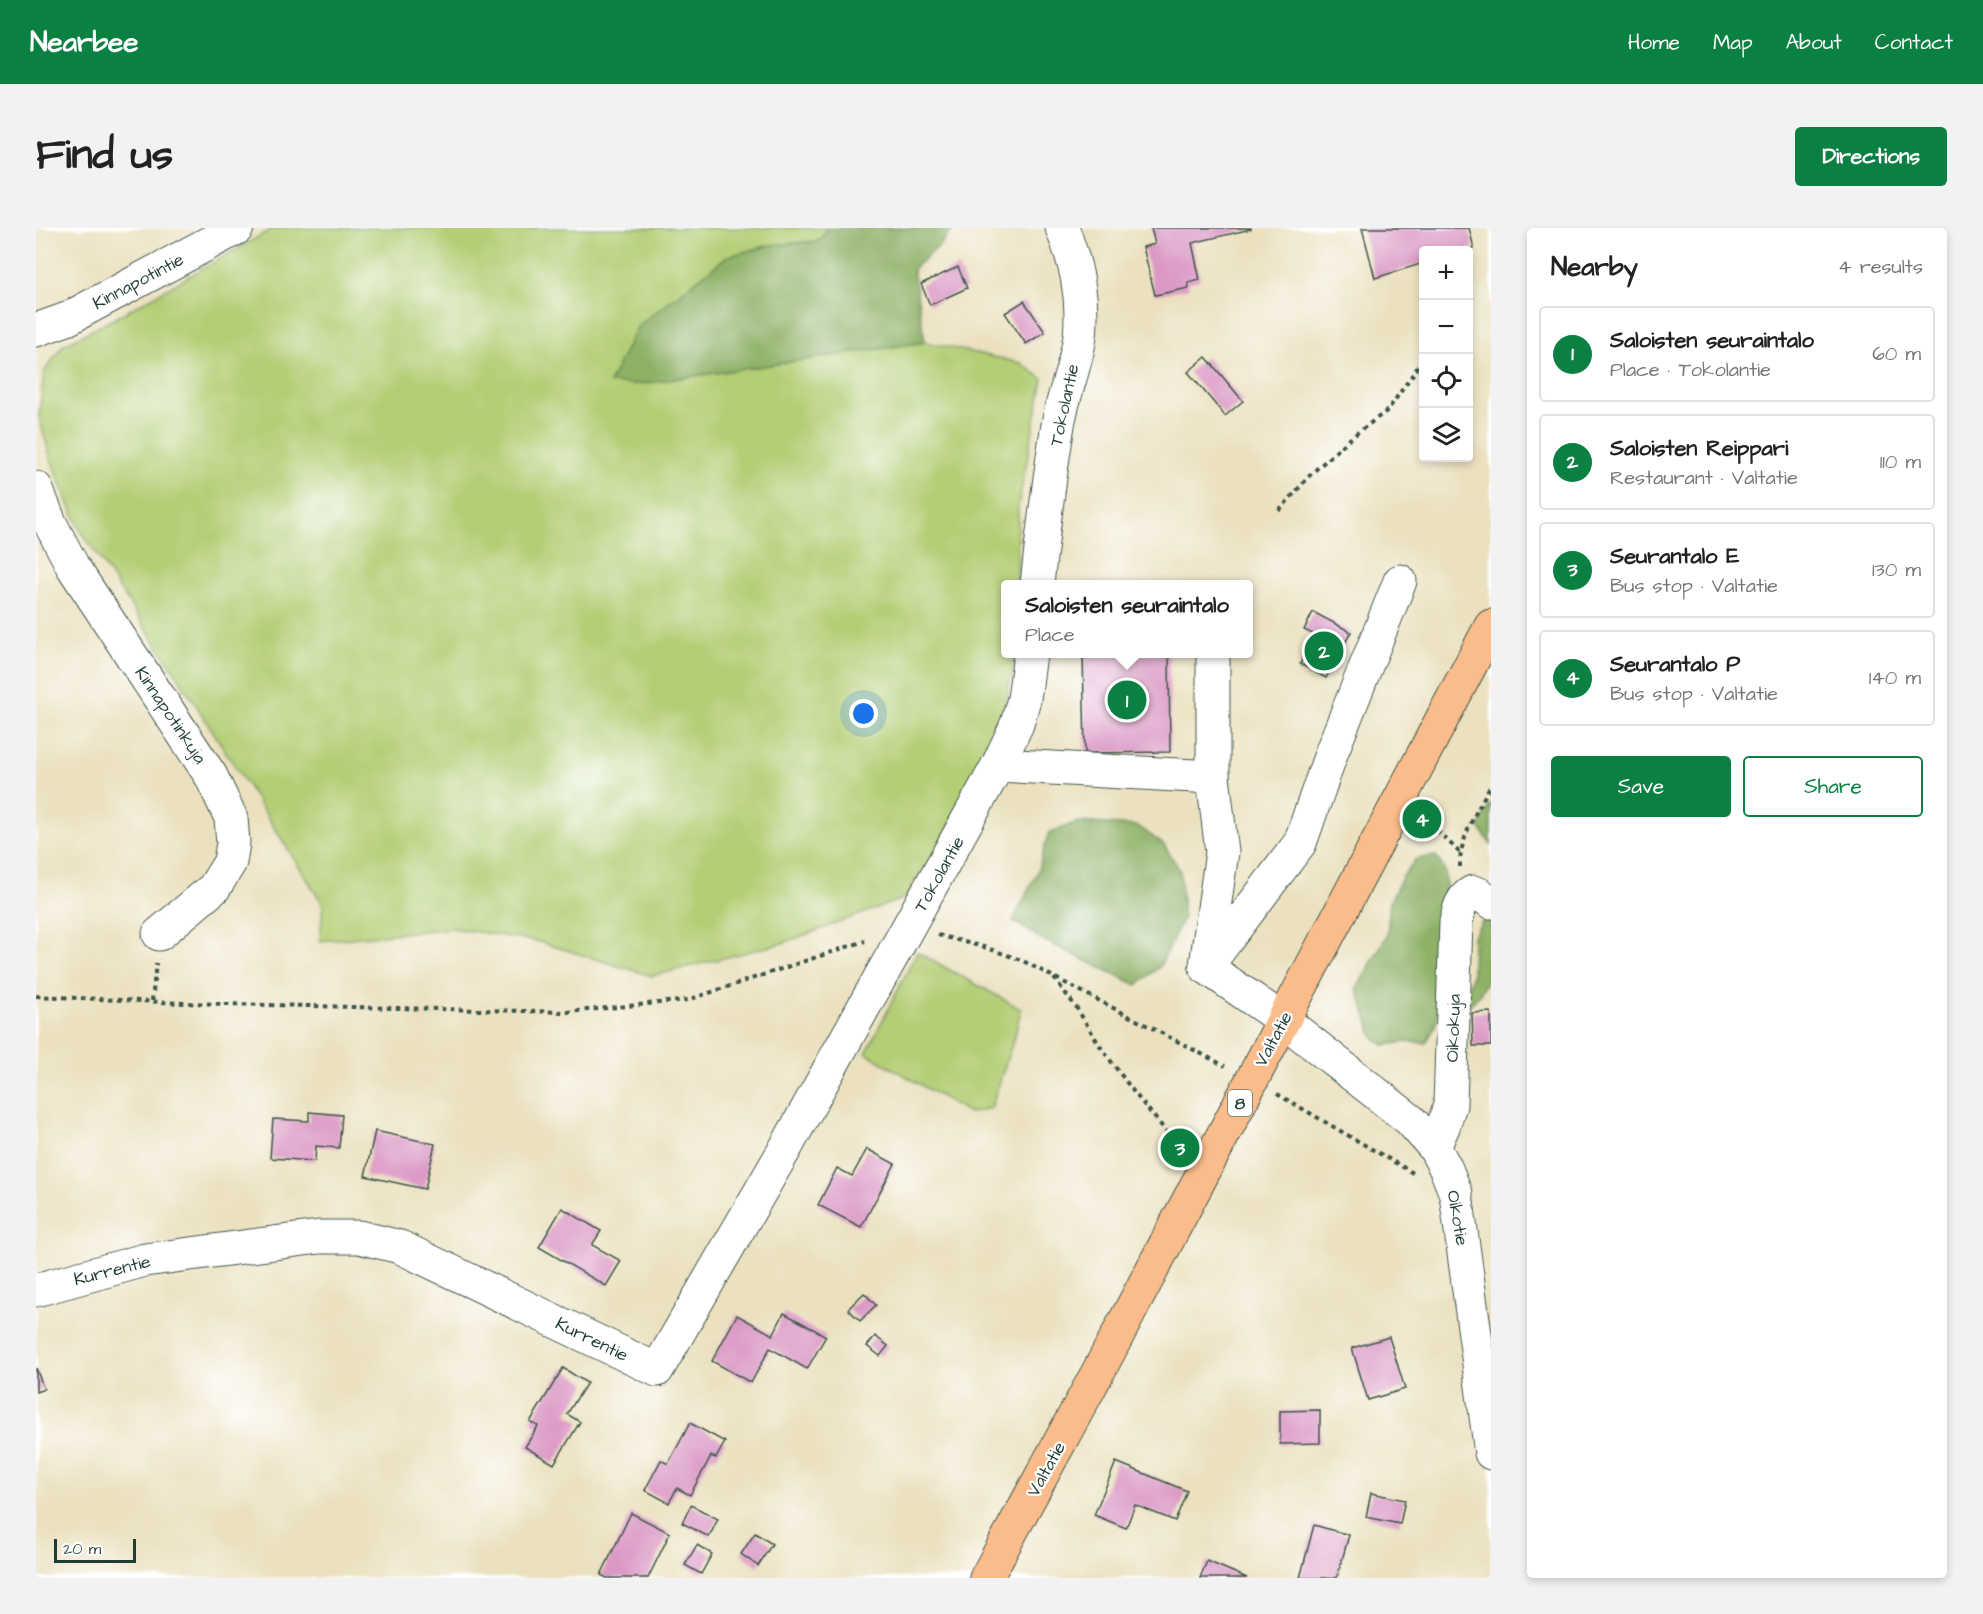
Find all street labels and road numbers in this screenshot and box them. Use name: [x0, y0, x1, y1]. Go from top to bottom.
street label: Kinnapotintie: [88, 247, 188, 316]
street label: Tokolantie: [1044, 362, 1085, 448]
street label: Kinnapotinkuja: [129, 662, 212, 769]
street label: Tokolantie: [908, 832, 971, 917]
street label: Oikokuja: [1440, 993, 1467, 1063]
street label: Valtatie: [1248, 1007, 1299, 1071]
road number: 8: [1228, 1090, 1252, 1116]
street label: Oikotie: [1440, 1188, 1475, 1248]
street label: Kurrentie: [71, 1249, 153, 1292]
street label: Kurrentie: [551, 1311, 633, 1368]
street label: Valtatie: [1021, 1437, 1072, 1501]

